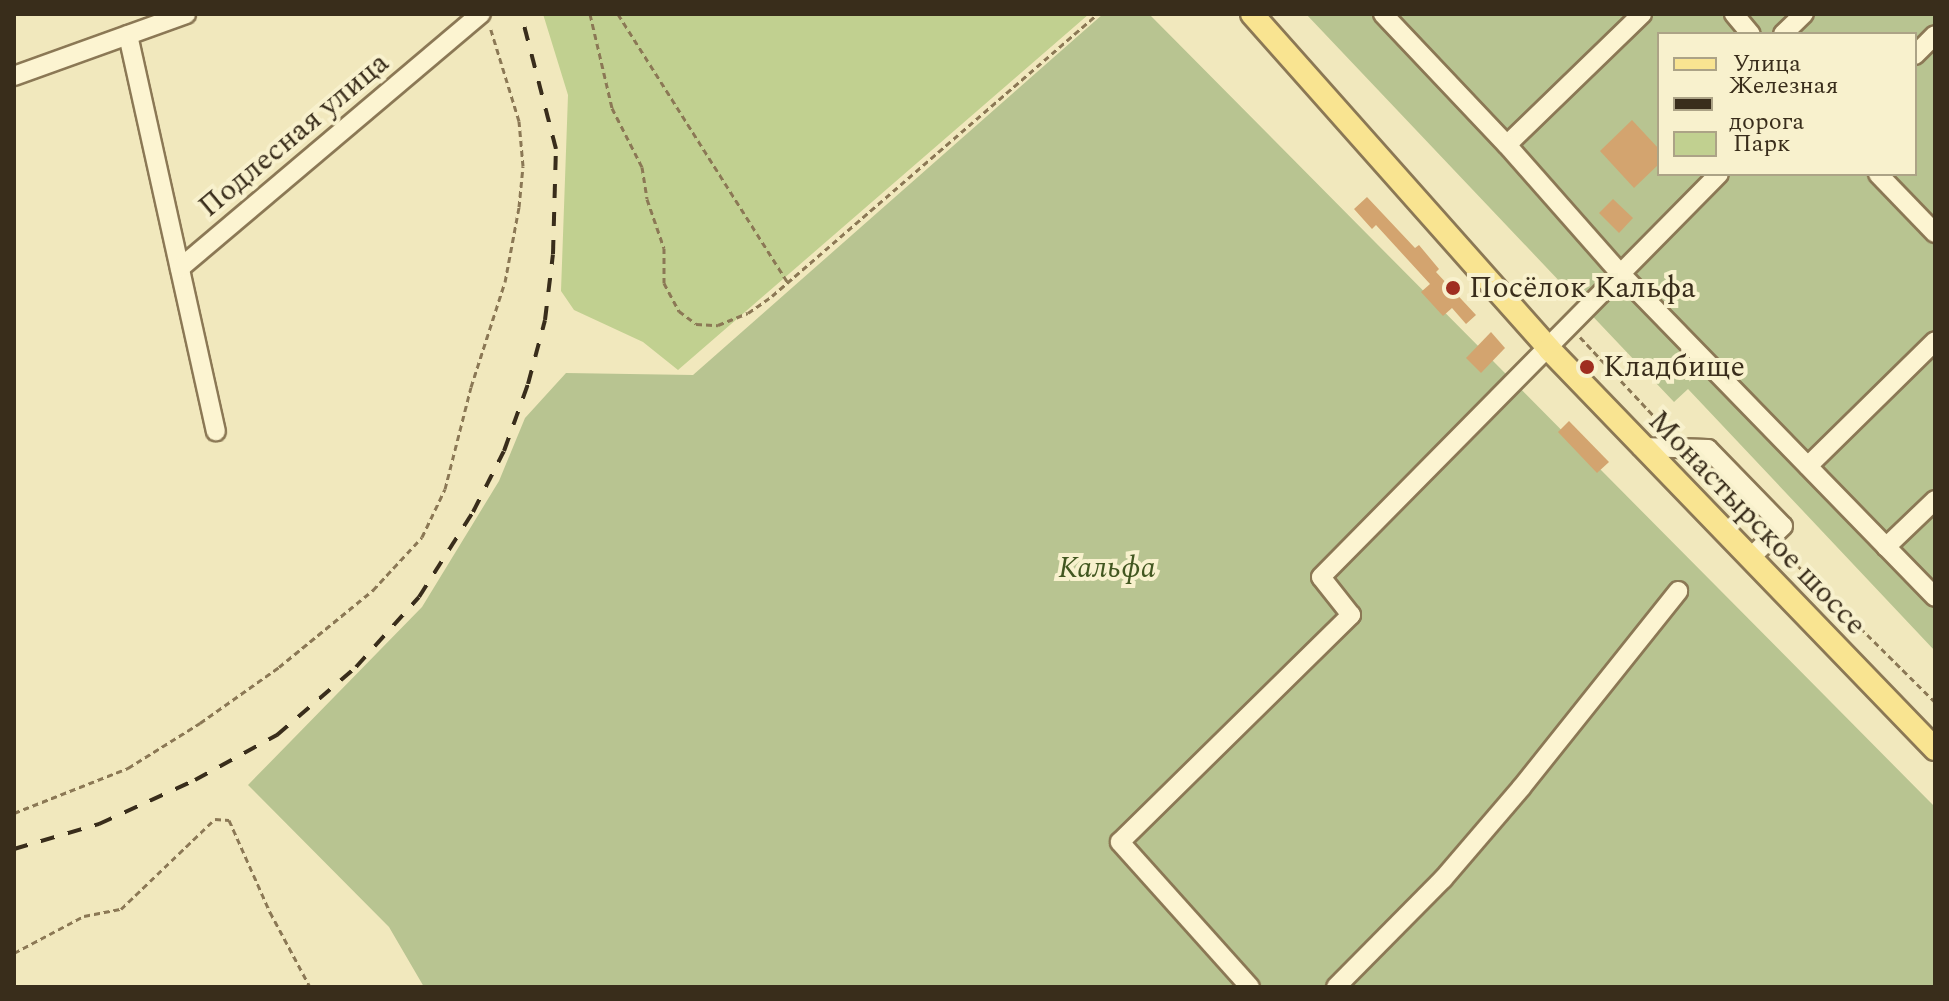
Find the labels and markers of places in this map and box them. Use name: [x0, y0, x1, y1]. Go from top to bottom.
place label: Посёлок Кальфа: [1469, 270, 1696, 306]
marker: Посёлок Кальфа: [1444, 279, 1462, 297]
place label: Кладбище: [1603, 349, 1745, 385]
marker: Кладбище: [1578, 358, 1596, 376]

